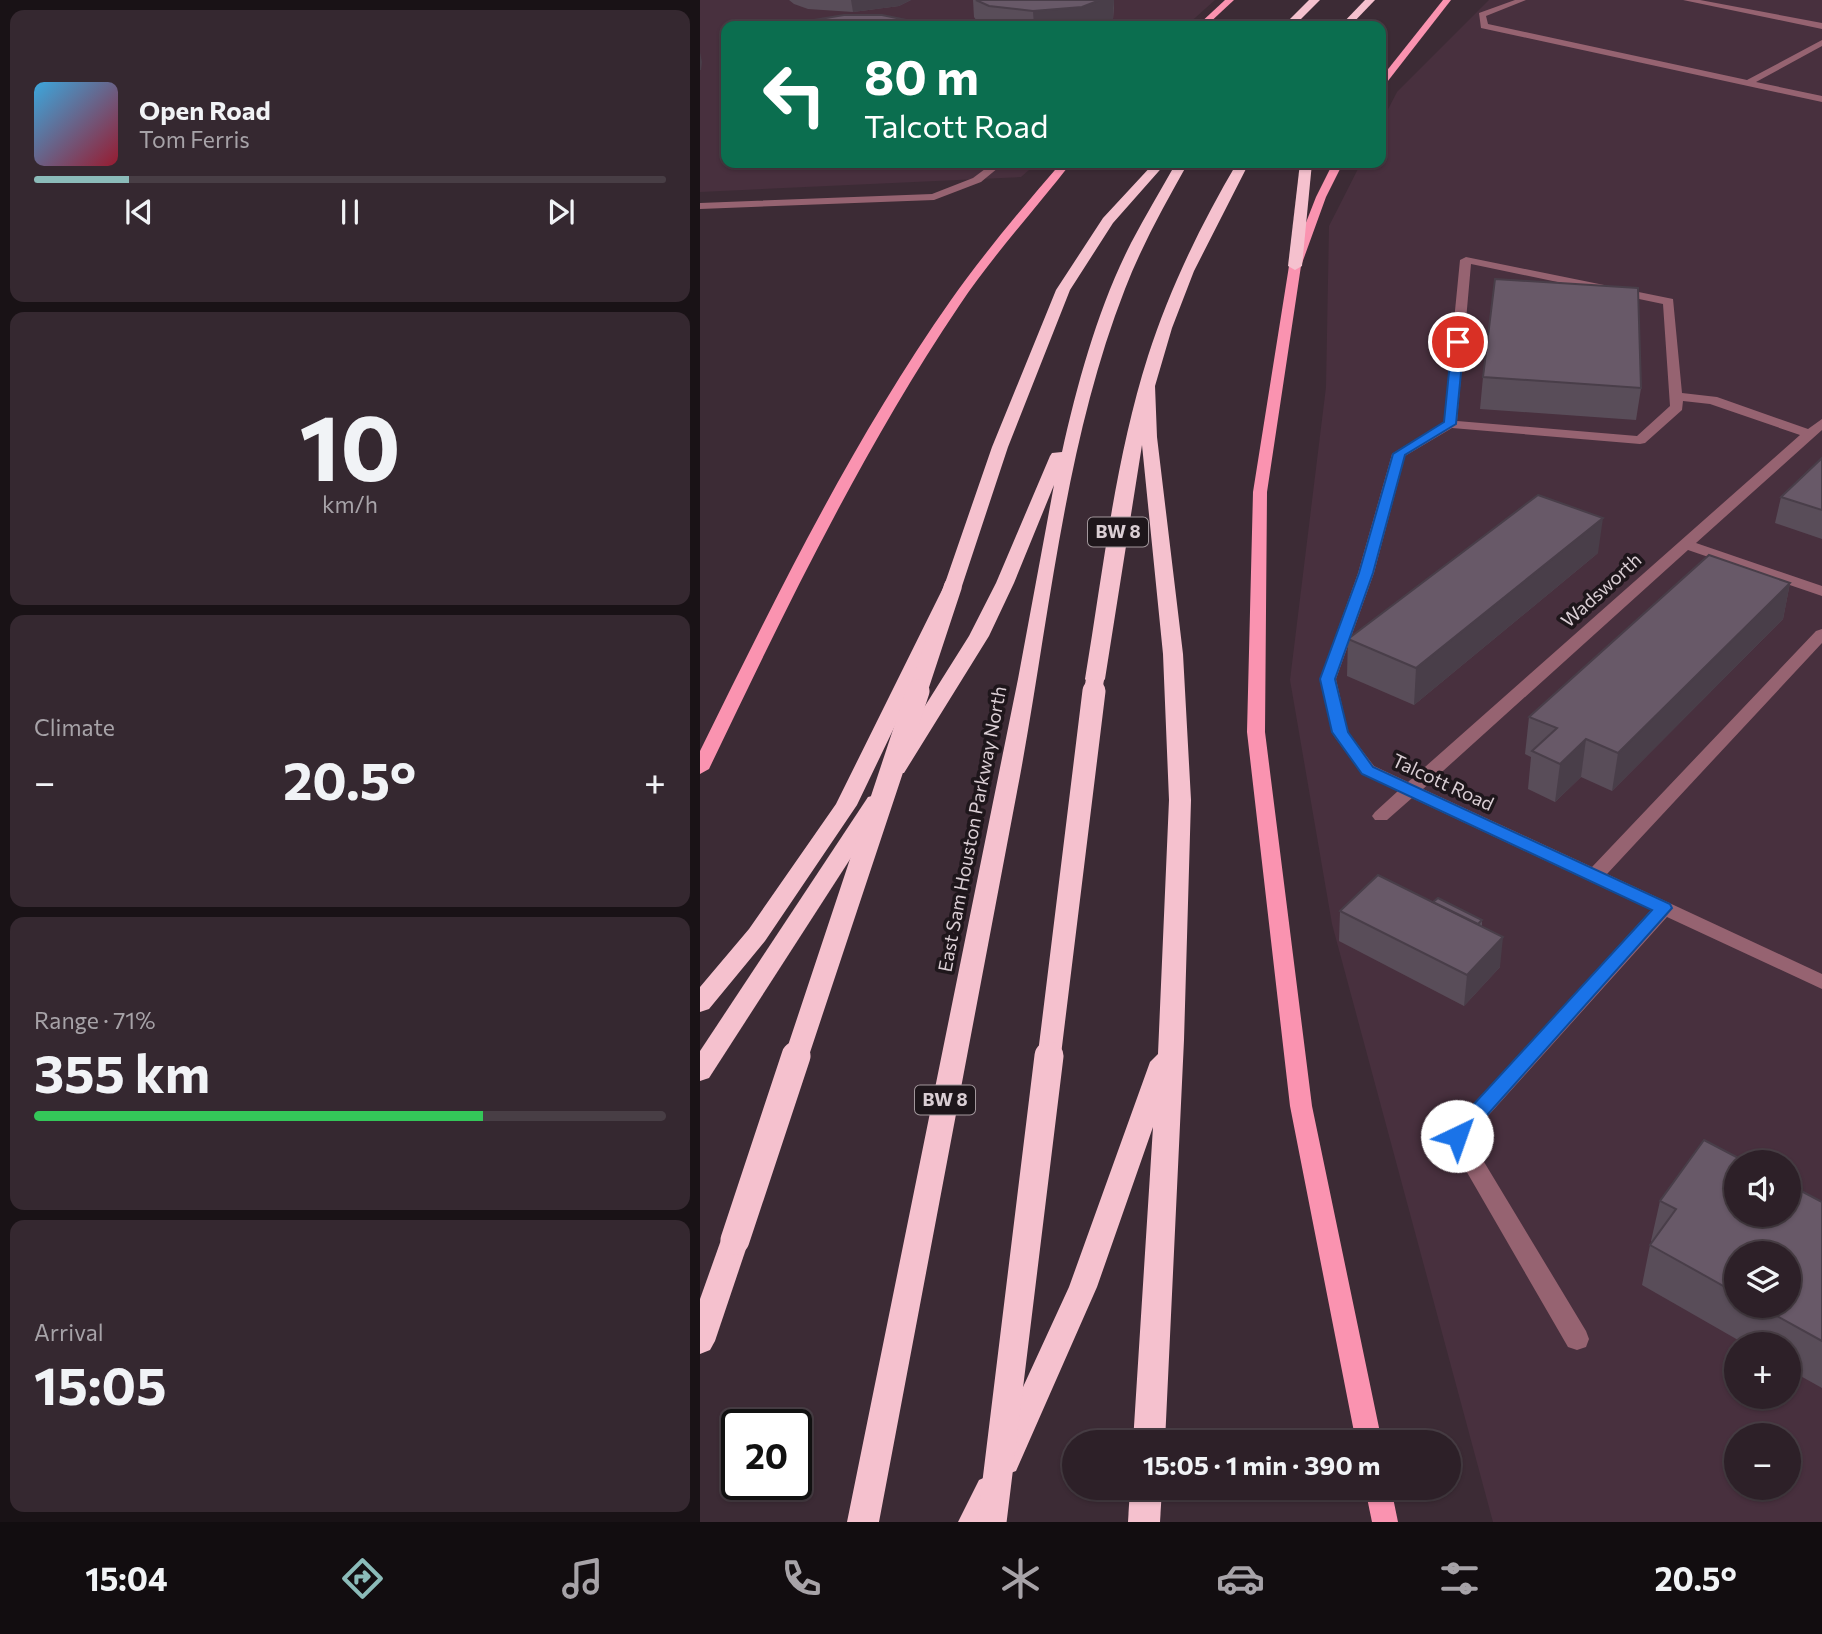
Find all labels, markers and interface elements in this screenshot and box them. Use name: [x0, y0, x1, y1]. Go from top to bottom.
text: 80 m: [864, 45, 979, 105]
icon: left: [749, 49, 840, 140]
text: Open Road: [139, 94, 271, 125]
text: Talcott Road: [864, 105, 1048, 145]
text: Tom Ferris: [139, 125, 250, 153]
icon: previous: [120, 193, 158, 231]
icon: pause: [331, 193, 369, 231]
icon: next: [542, 193, 580, 231]
pin: [1428, 312, 1488, 372]
icon: arrive: [1439, 323, 1477, 361]
text: 10: [299, 388, 401, 500]
text: km/h: [322, 490, 378, 518]
road number: BW 8: [1088, 518, 1148, 546]
street label: Wadsworth: [1556, 548, 1646, 632]
street label: East Sam Houston Parkway North: [932, 684, 1011, 974]
text: Climate: [34, 713, 115, 741]
text: 20.5°: [283, 747, 416, 811]
street label: Talcott Road: [1389, 748, 1498, 815]
text: −: [34, 757, 56, 804]
text: +: [644, 757, 666, 804]
text: Range · 71%: [34, 1006, 155, 1034]
text: 355 km: [34, 1040, 210, 1104]
road number: BW 8: [915, 1086, 975, 1114]
position arrow: [1420, 1099, 1494, 1173]
map controls: [1724, 1150, 1801, 1500]
button: sound: [1724, 1150, 1801, 1227]
button: layers: [1724, 1241, 1801, 1318]
text: Arrival: [34, 1318, 104, 1346]
button: +: [1724, 1332, 1801, 1409]
text: 15:05: [34, 1352, 166, 1416]
speed limit sign: 20: [721, 1409, 812, 1500]
button: −: [1724, 1423, 1801, 1500]
text: 15:05 · 1 min · 390 m: [1143, 1449, 1380, 1480]
icon: directions: [338, 1554, 387, 1603]
icon: music: [558, 1554, 607, 1603]
icon: phone: [777, 1554, 826, 1603]
icon: climate: [996, 1554, 1045, 1603]
icon: car: [1216, 1554, 1265, 1603]
icon: filters: [1435, 1554, 1484, 1603]
text: 15:04: [85, 1558, 168, 1598]
text: 20.5°: [1655, 1558, 1737, 1598]

